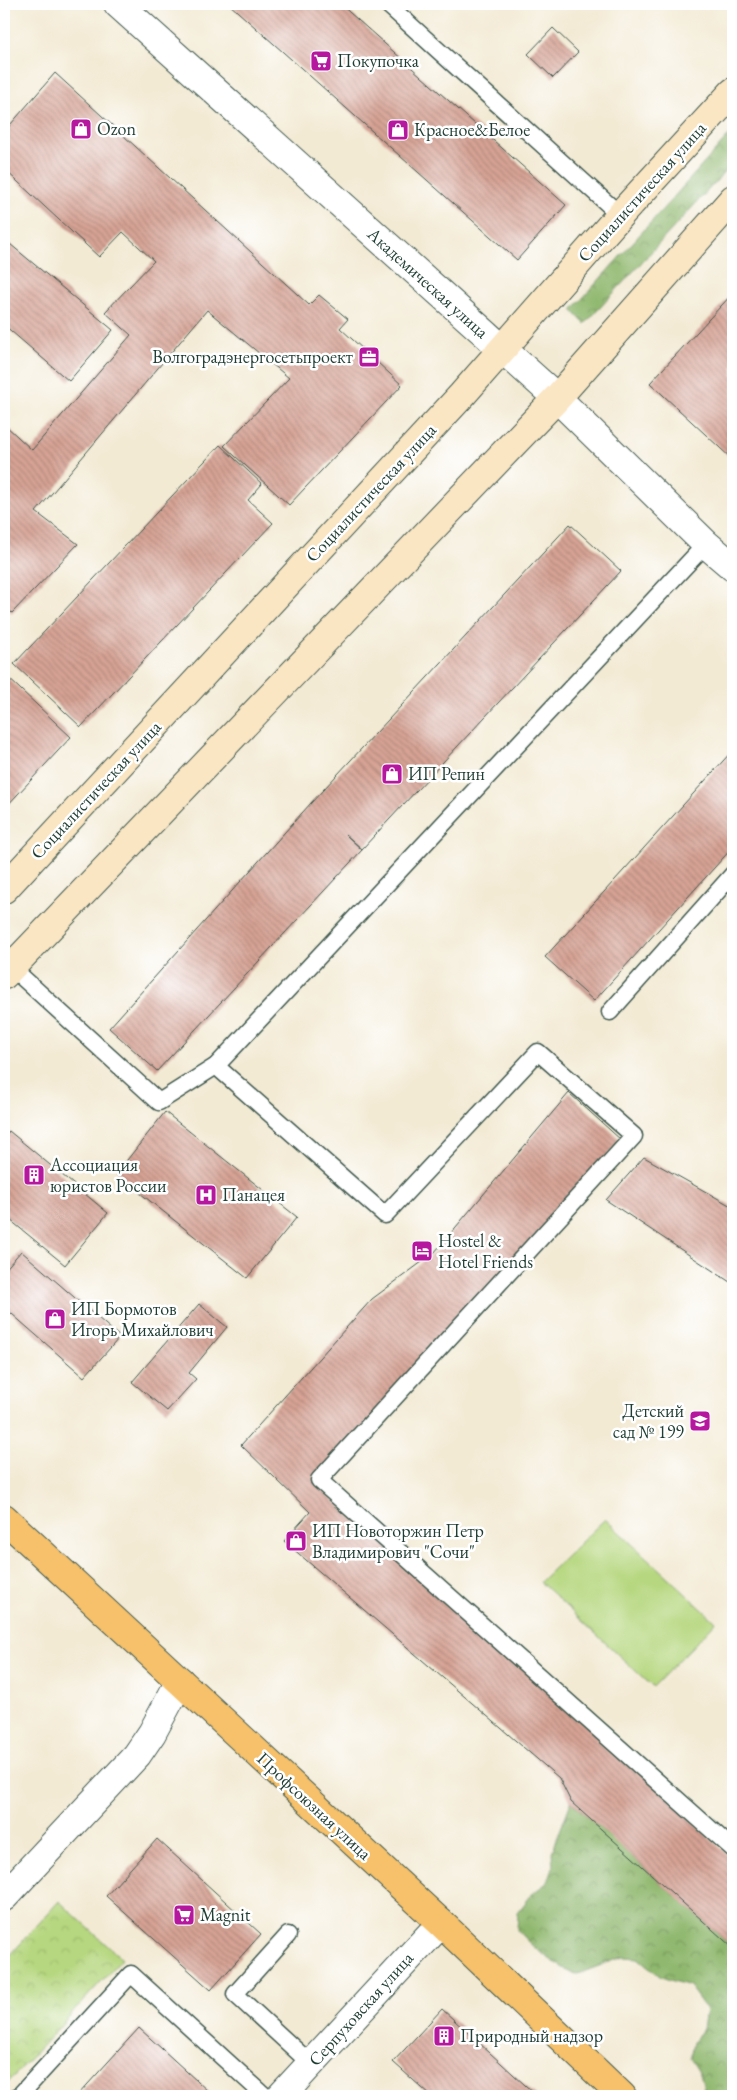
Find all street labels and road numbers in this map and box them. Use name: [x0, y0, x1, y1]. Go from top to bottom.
street label: Социалистическая улица: [572, 116, 711, 267]
street label: Академическая улица: [362, 222, 494, 344]
street label: Социалистическая улица: [300, 418, 441, 567]
street label: Социалистическая улица: [25, 715, 166, 864]
street label: Профсоюзная улица: [252, 1747, 377, 1865]
street label: Серпуховская улица: [303, 1946, 419, 2071]

